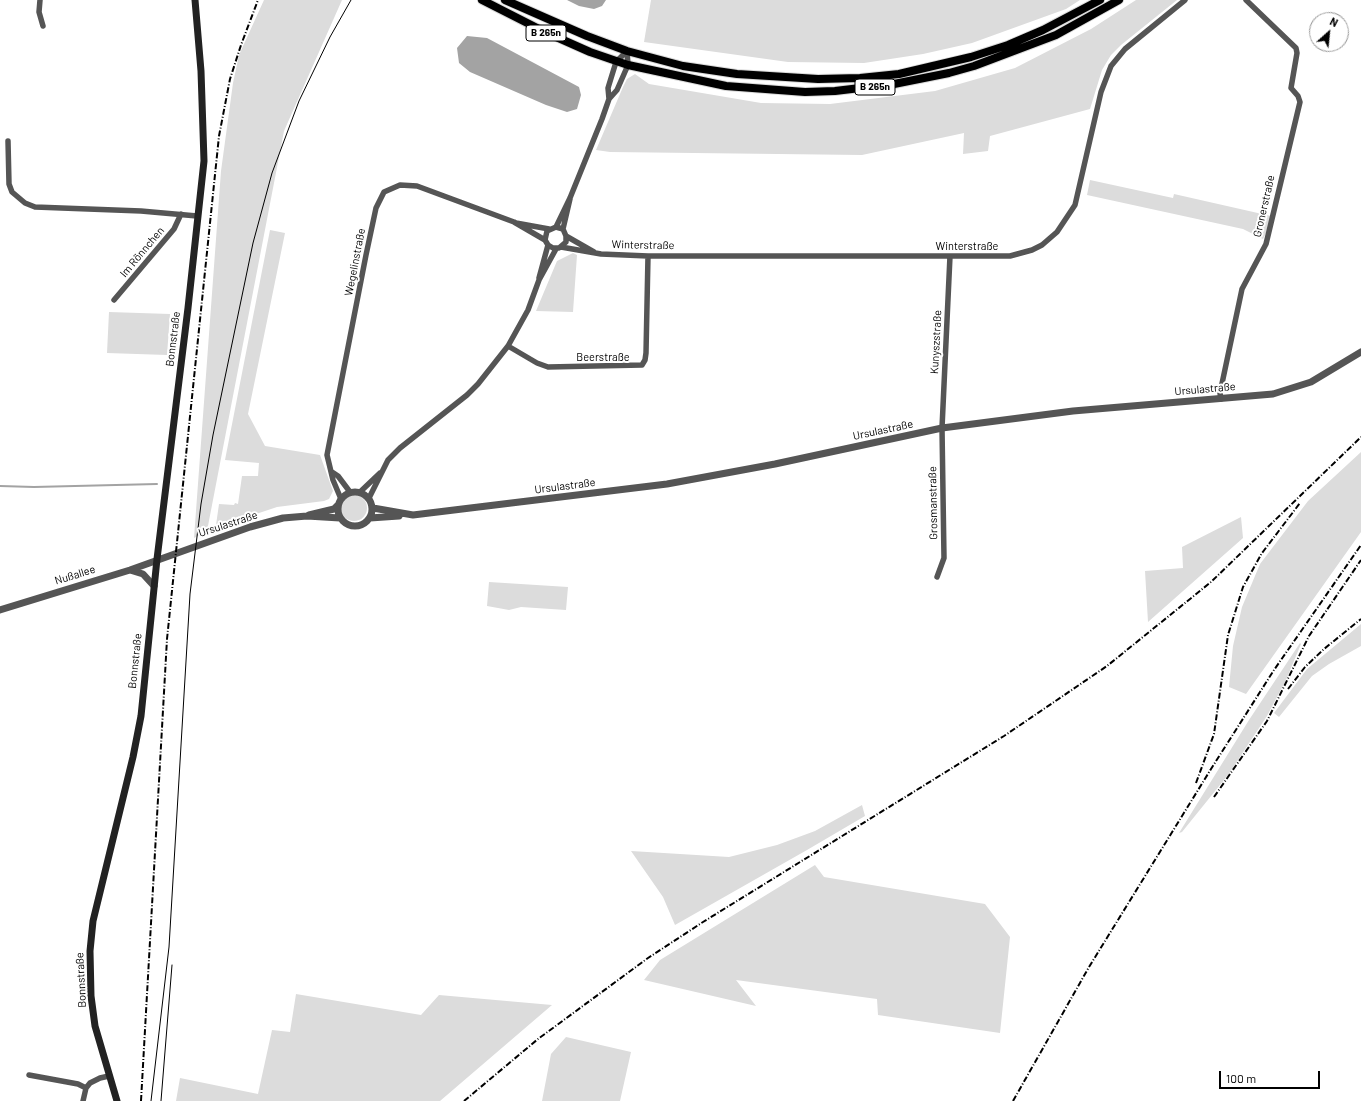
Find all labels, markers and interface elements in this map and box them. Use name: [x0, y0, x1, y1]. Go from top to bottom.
north arrow: [1309, 12, 1349, 52]
text: N: [1328, 14, 1340, 29]
road number: B 265n: [526, 25, 566, 41]
road number: B 265n: [855, 79, 895, 95]
street label: Gronerstraße: [1250, 174, 1278, 238]
street label: Im Rönnchen: [117, 224, 167, 280]
street label: Wegelinstraße: [342, 227, 368, 297]
street label: Winterstraße: [611, 238, 675, 252]
street label: Winterstraße: [936, 239, 998, 253]
street label: Kunyszstraße: [928, 310, 944, 374]
street label: Bonnstraße: [163, 311, 183, 367]
street label: Beerstraße: [576, 350, 630, 364]
street label: Ursulastraße: [1174, 380, 1236, 398]
street label: Ursulastraße: [852, 417, 914, 443]
street label: Grosmanstraße: [926, 466, 940, 540]
street label: Ursulastraße: [534, 476, 596, 496]
street label: Ursulastraße: [197, 508, 259, 540]
street label: Nußallee: [53, 563, 97, 587]
street label: Bonnstraße: [126, 633, 144, 689]
street label: Bonnstraße: [73, 952, 89, 1008]
scale bar: [1221, 1063, 1322, 1089]
text: 100 m: [1226, 1071, 1256, 1085]

